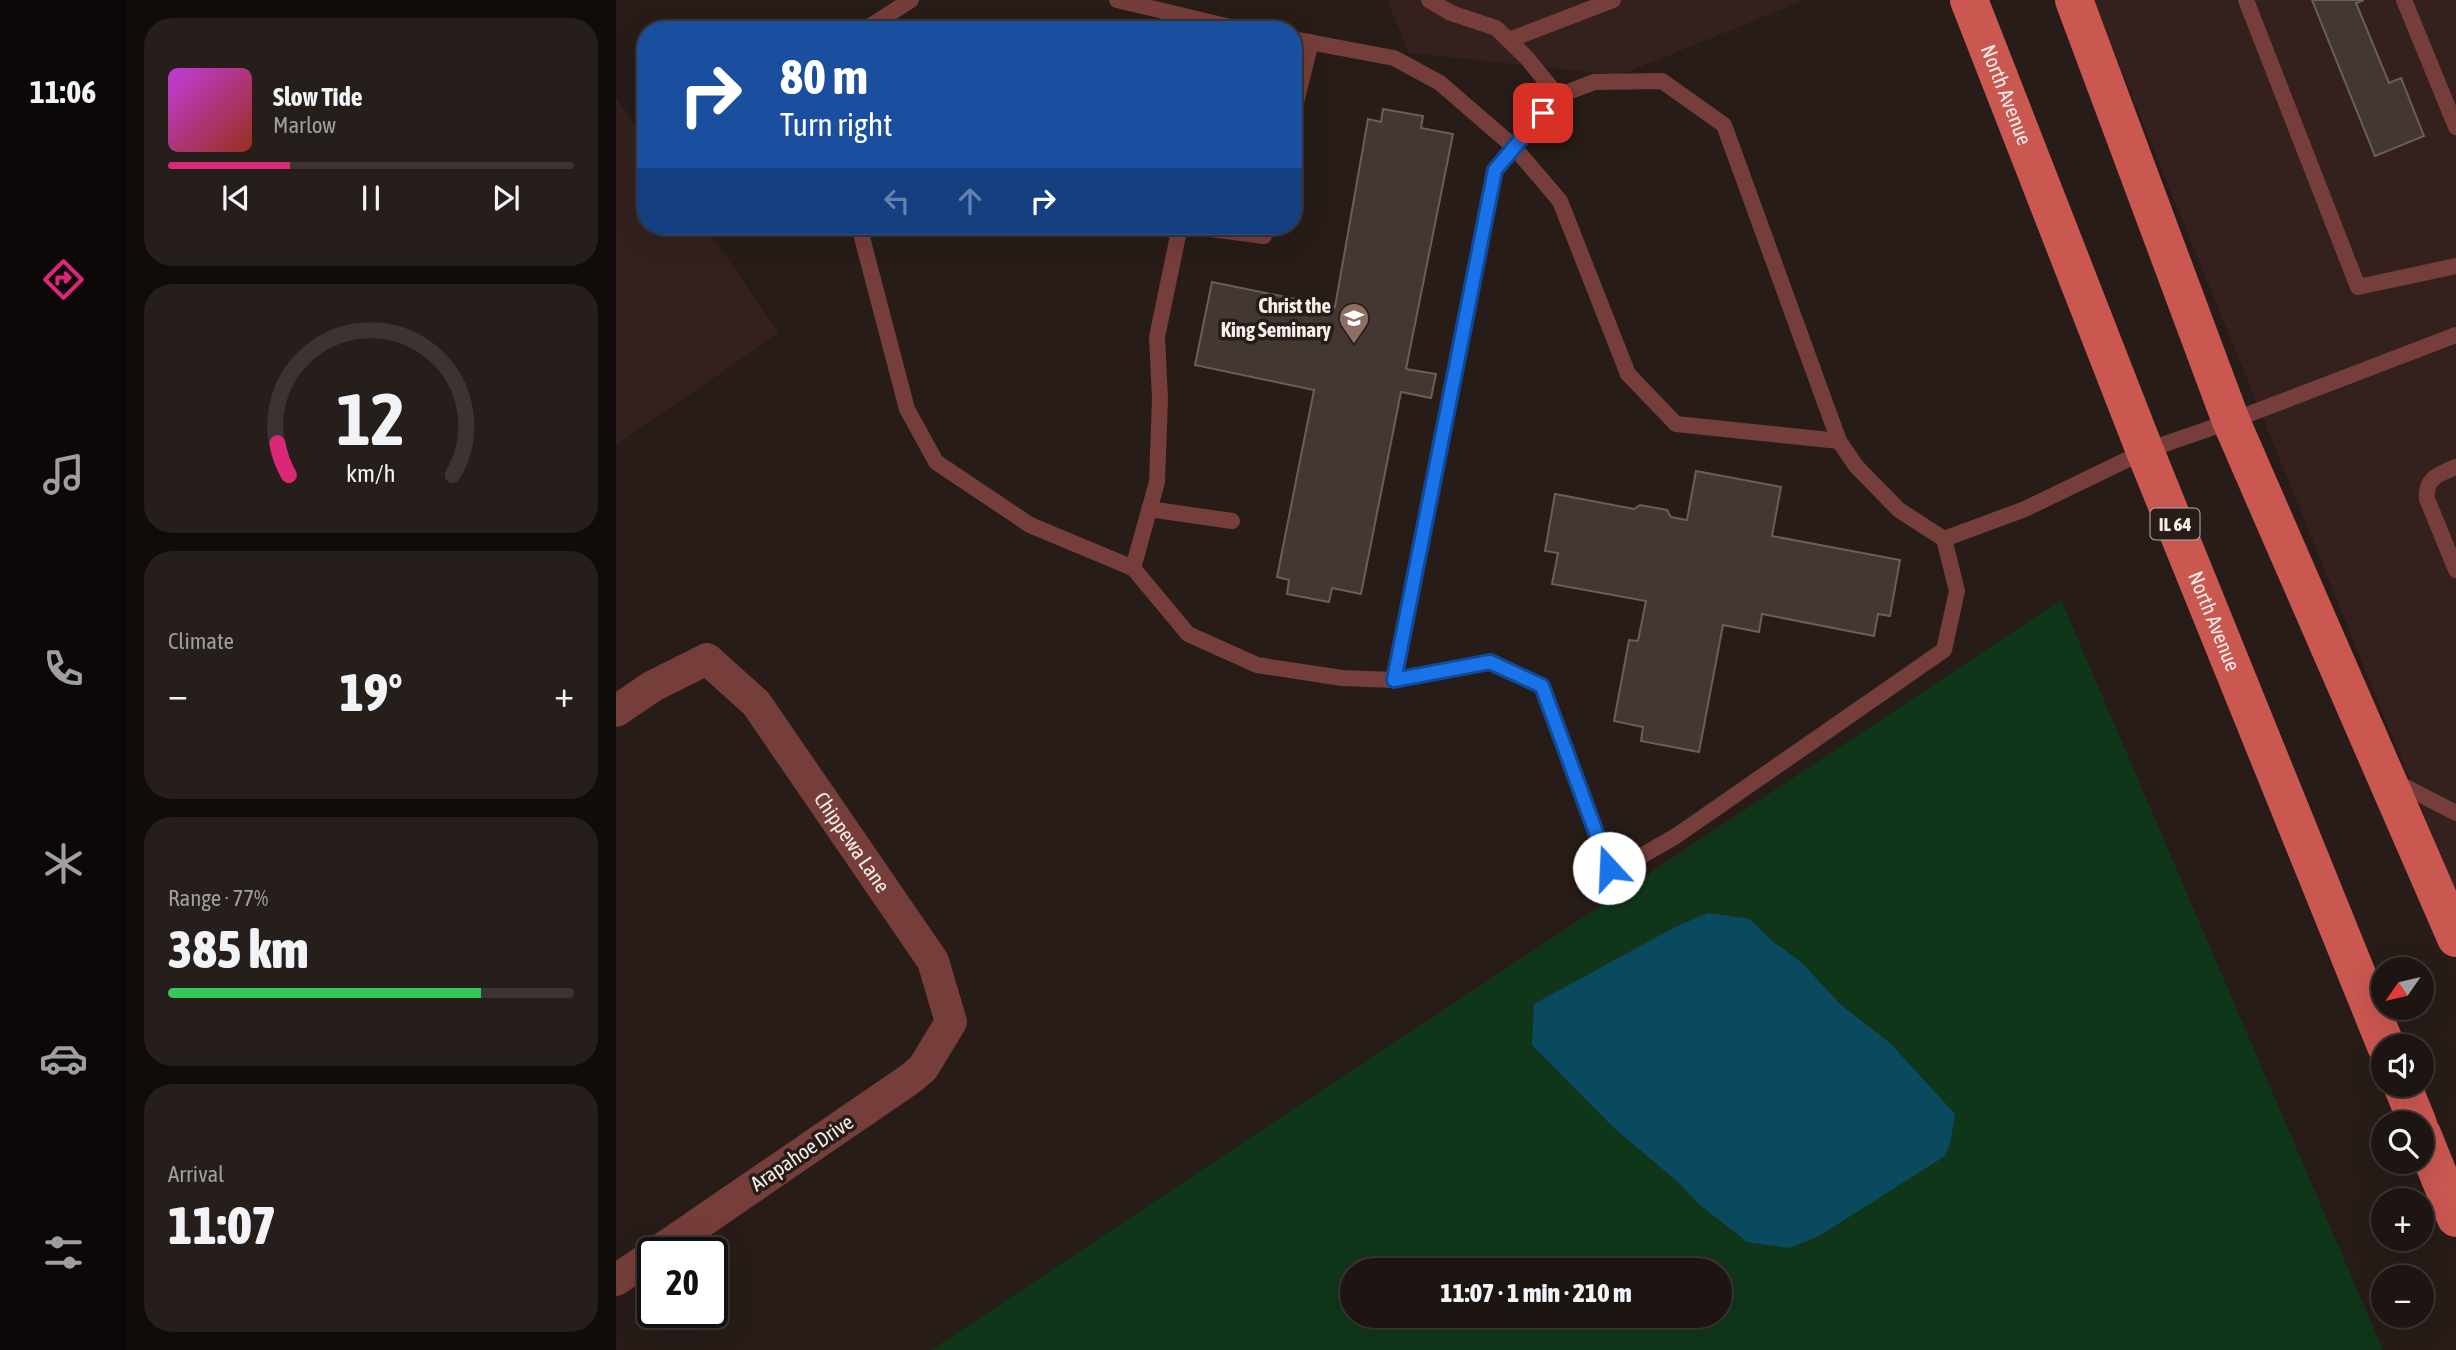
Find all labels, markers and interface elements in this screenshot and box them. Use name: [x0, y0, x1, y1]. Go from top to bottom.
street label: North Avenue: [1977, 41, 2037, 148]
text: 80 m: [780, 48, 868, 104]
icon: right: [665, 49, 756, 140]
text: 11:06: [30, 73, 96, 110]
text: Slow Tide: [273, 82, 363, 112]
pin: [1513, 83, 1573, 143]
icon: arrive: [1524, 94, 1562, 132]
text: Turn right: [780, 106, 893, 143]
text: Marlow: [273, 112, 336, 138]
icon: previous: [217, 179, 255, 217]
icon: pause: [352, 179, 390, 217]
icon: next: [487, 179, 525, 217]
icon: left: [878, 182, 916, 220]
icon: ahead: [951, 182, 989, 220]
icon: right: [1024, 182, 1062, 220]
icon: directions: [39, 255, 88, 304]
place label: Christ the King Seminary: [1221, 293, 1331, 341]
school or university icon: Christ the King Seminary: [1337, 301, 1371, 345]
text: 12: [337, 377, 405, 460]
icon: music: [39, 450, 88, 499]
text: km/h: [346, 458, 396, 486]
road number: IL 64: [2150, 509, 2200, 540]
street label: North Avenue: [2184, 568, 2246, 674]
text: Climate: [168, 628, 234, 654]
icon: phone: [39, 644, 88, 693]
text: 19°: [339, 662, 403, 722]
text: −: [168, 672, 188, 715]
text: +: [554, 672, 574, 715]
street label: Chippewa Lane: [810, 787, 895, 897]
position arrow: [1572, 831, 1646, 905]
icon: climate: [39, 839, 88, 888]
text: Range · 77%: [168, 885, 268, 911]
text: 385 km: [168, 919, 309, 979]
north arrow: [2371, 957, 2434, 1020]
map controls: [2371, 957, 2434, 1328]
icon: car: [39, 1034, 88, 1083]
button: sound: [2371, 1034, 2434, 1097]
street label: Arapahoe Drive: [745, 1109, 857, 1195]
button: search: [2371, 1111, 2434, 1174]
text: Arrival: [168, 1161, 224, 1187]
button: +: [2371, 1188, 2434, 1251]
text: 11:07: [168, 1195, 276, 1255]
icon: filters: [39, 1228, 88, 1277]
speed limit sign: 20: [637, 1237, 728, 1328]
button: −: [2371, 1265, 2434, 1328]
text: 11:07 · 1 min · 210 m: [1440, 1278, 1632, 1308]

